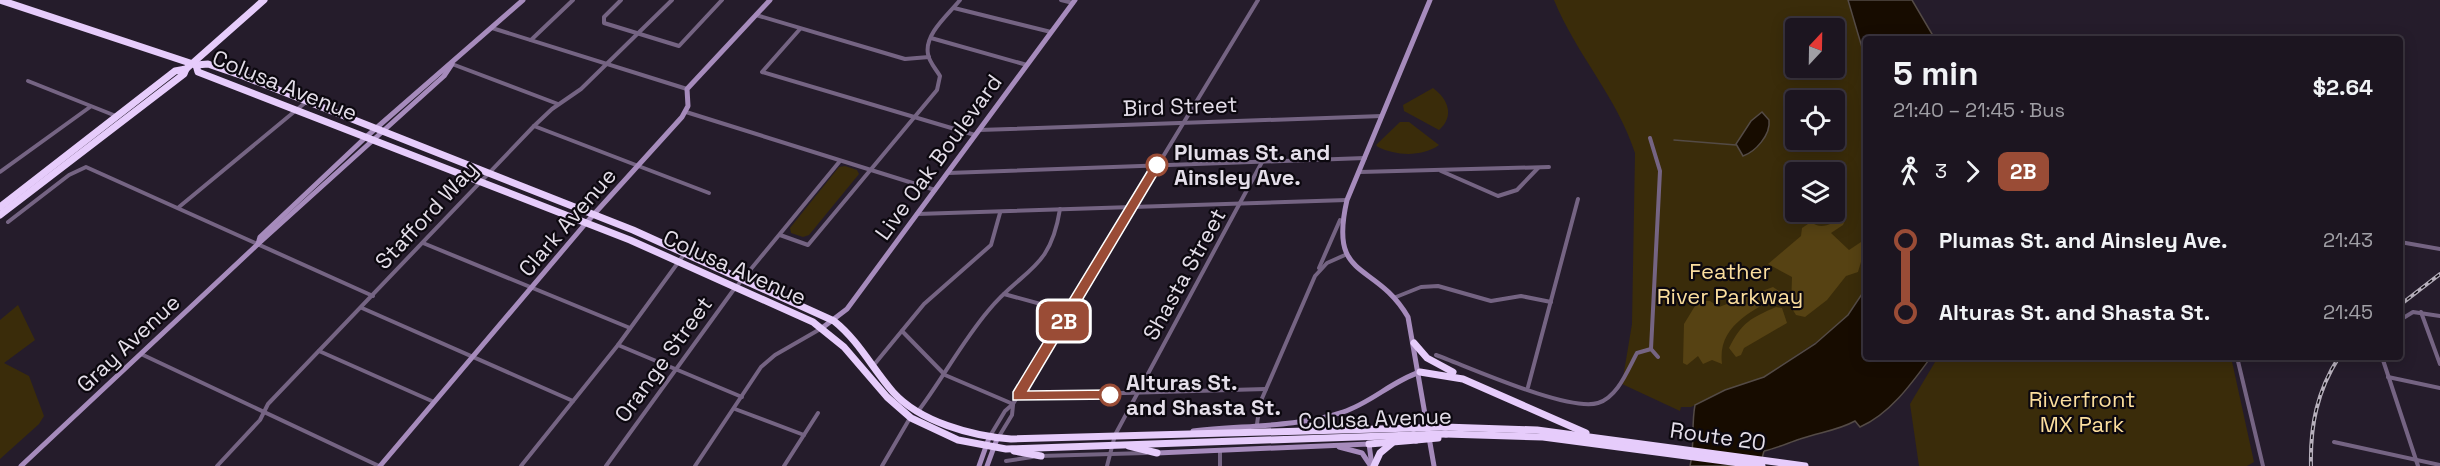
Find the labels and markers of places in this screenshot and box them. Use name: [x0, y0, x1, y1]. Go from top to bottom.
place label: Plumas St. and Ainsley Ave.: [1174, 138, 1330, 191]
marker: Plumas St. and Ainsley Ave.: [1146, 154, 1168, 176]
place label: Alturas St. and Shasta St.: [1126, 368, 1281, 421]
marker: Alturas St. and Shasta St.: [1099, 384, 1121, 406]

